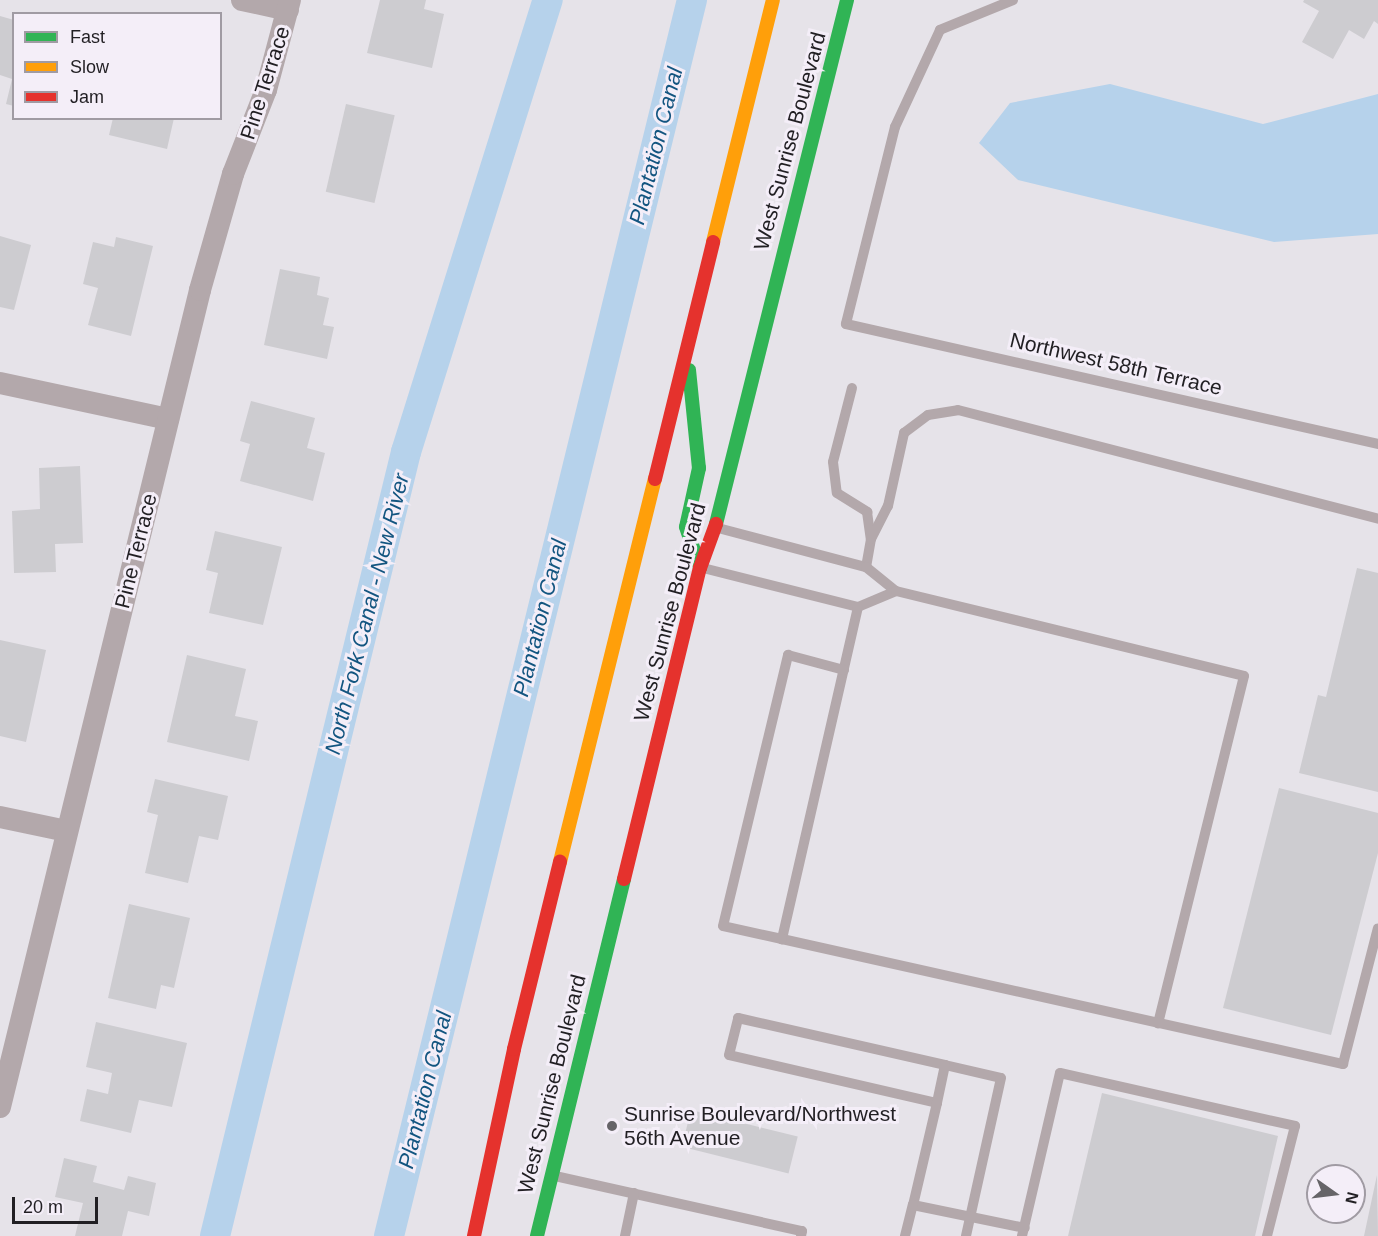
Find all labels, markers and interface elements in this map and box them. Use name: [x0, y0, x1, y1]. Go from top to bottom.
legend: [12, 12, 222, 120]
street label: Pine Terrace: [235, 23, 295, 143]
text: Fast: [70, 27, 105, 47]
street label: West Sunrise Boulevard: [749, 29, 831, 253]
text: Slow: [70, 57, 109, 77]
water label: Plantation Canal: [624, 64, 688, 228]
text: Jam: [70, 87, 104, 107]
street label: Northwest 58th Terrace: [1007, 327, 1225, 401]
water label: North Fork Canal - New River: [319, 471, 415, 757]
street label: Pine Terrace: [110, 491, 162, 611]
street label: West Sunrise Boulevard: [629, 500, 711, 724]
water label: Plantation Canal: [508, 536, 572, 700]
street label: West Sunrise Boulevard: [513, 972, 591, 1196]
water label: Plantation Canal: [393, 1008, 457, 1172]
place label: Sunrise Boulevard/Northwest 56th Avenue: [624, 1101, 896, 1151]
marker: Sunrise Boulevard/Northwest 56th Avenue: [605, 1119, 619, 1133]
north arrow: [1306, 1164, 1366, 1224]
scale bar: [15, 1185, 100, 1223]
text: N: [1342, 1190, 1362, 1206]
text: 20 m: [23, 1197, 63, 1217]

